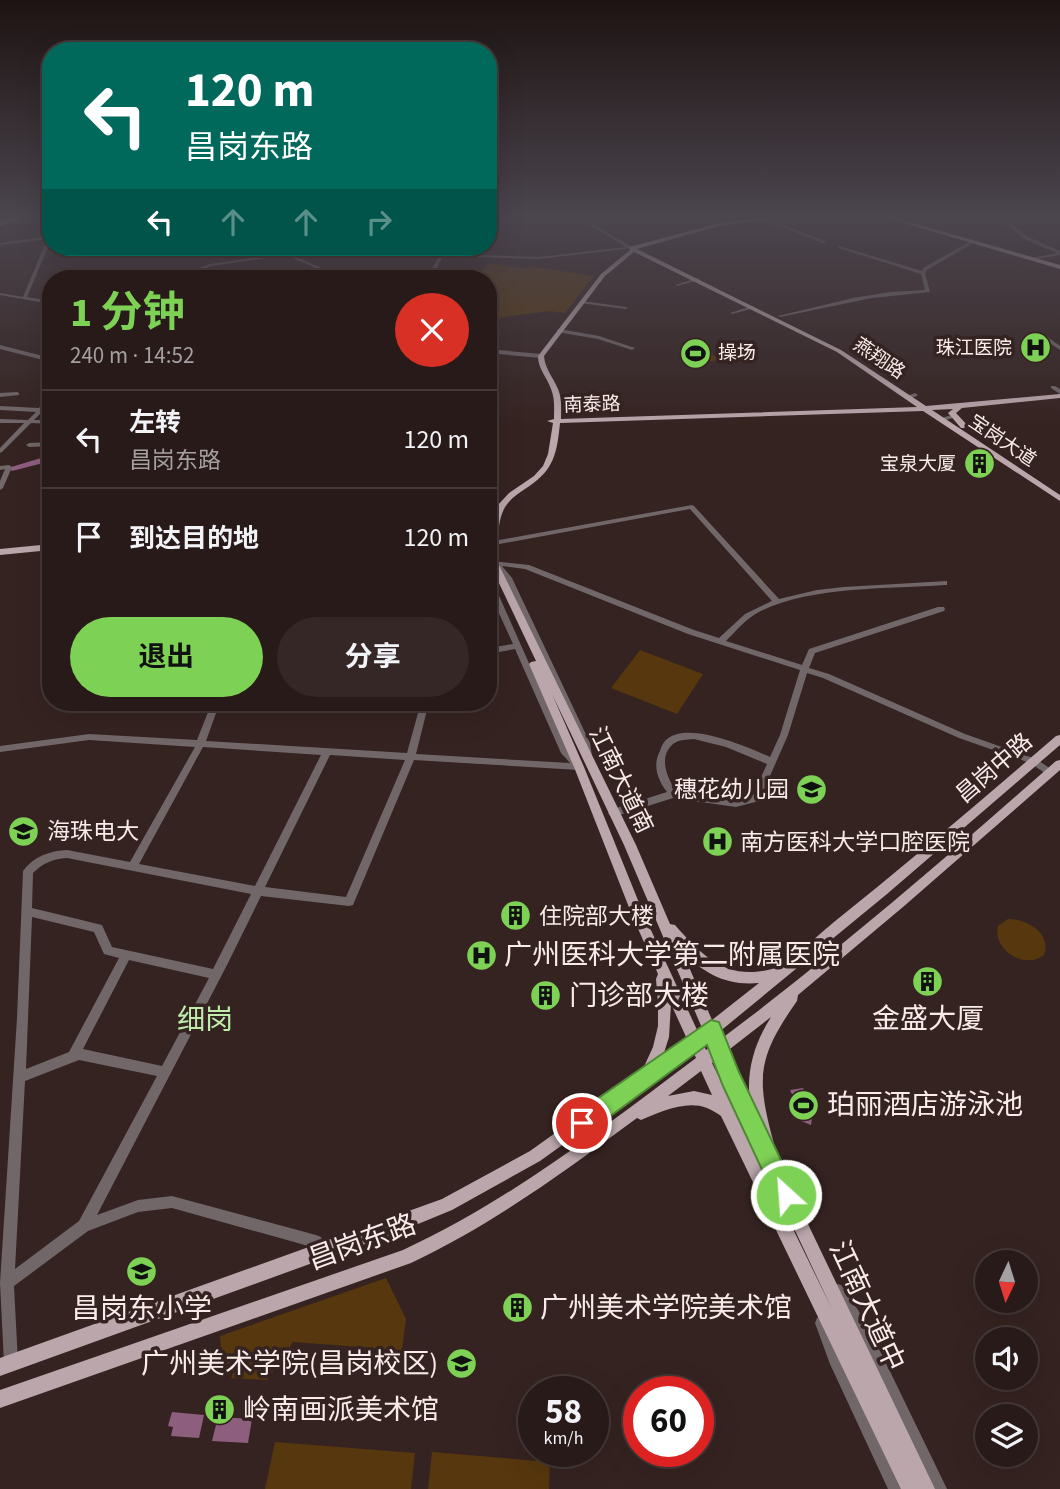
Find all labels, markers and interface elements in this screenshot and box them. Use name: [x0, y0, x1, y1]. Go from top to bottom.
text: 120 m: [185, 56, 314, 126]
icon: left: [70, 70, 161, 161]
text: 昌岗东路: [185, 125, 313, 171]
icon: left: [141, 203, 179, 241]
icon: ahead: [214, 203, 252, 241]
icon: ahead: [287, 203, 325, 241]
icon: right: [360, 203, 398, 241]
text: 1 分钟: [70, 283, 185, 343]
button: close: [395, 293, 469, 367]
hospital icon: 珠江医院: [1018, 331, 1052, 365]
street label: 燕翔路: [848, 332, 910, 386]
place label: 珠江医院: [936, 335, 1012, 362]
sports icon: 操场: [678, 336, 712, 370]
text: 240 m · 14:52: [70, 339, 194, 372]
place label: 操场: [718, 340, 756, 367]
street label: 南泰路: [563, 391, 621, 419]
text: 左转: [129, 404, 181, 441]
street label: 宝岗大道: [963, 409, 1041, 473]
icon: left: [70, 420, 108, 458]
text: 120 m: [403, 421, 469, 458]
text: 昌岗东路: [129, 444, 221, 477]
building icon: 宝泉大厦: [962, 447, 996, 481]
place label: 宝泉大厦: [880, 451, 956, 478]
icon: arrive: [70, 518, 108, 556]
text: 120 m: [403, 519, 469, 556]
text: 到达目的地: [129, 520, 259, 557]
button: 退出: [70, 617, 263, 697]
button: 分享: [277, 617, 469, 697]
street label: 江南大道南: [581, 721, 661, 839]
street label: 昌岗中路: [948, 725, 1040, 811]
school or university icon: 穗花幼儿园: [795, 772, 829, 806]
place label: 穗花幼儿园: [674, 773, 789, 806]
school or university icon: 海珠电大: [7, 814, 41, 848]
place label: 海珠电大: [47, 815, 139, 848]
hospital icon: 南方医科大学口腔医院: [700, 825, 734, 859]
place label: 南方医科大学口腔医院: [740, 826, 970, 859]
building icon: 住院部大楼: [499, 899, 533, 933]
place label: 住院部大楼: [539, 900, 654, 933]
place label: 广州医科大学第二附属医院: [504, 935, 840, 975]
hospital icon: 广州医科大学第二附属医院: [464, 938, 498, 972]
building icon: 金盛大厦: [911, 965, 945, 999]
place label: 门诊部大楼: [569, 976, 709, 1016]
building icon: 门诊部大楼: [529, 979, 563, 1013]
place label: 金盛大厦: [872, 999, 984, 1039]
district label: 细岗: [177, 1000, 233, 1040]
place label: 珀丽酒店游泳池: [827, 1085, 1023, 1125]
sports icon: 珀丽酒店游泳池: [787, 1088, 821, 1122]
pin: [552, 1093, 612, 1153]
icon: arrive: [563, 1104, 601, 1142]
position arrow: [749, 1158, 823, 1232]
street label: 昌岗东路: [303, 1204, 421, 1280]
street label: 江南大道中: [819, 1234, 915, 1378]
north arrow: [975, 1250, 1038, 1312]
map controls: [975, 1250, 1038, 1467]
school or university icon: 昌岗东小学: [125, 1255, 159, 1289]
place label: 广州美术学院美术馆: [540, 1288, 792, 1328]
place label: 昌岗东小学: [72, 1289, 212, 1329]
building icon: 广州美术学院美术馆: [500, 1291, 534, 1325]
button: sound: [975, 1327, 1038, 1390]
place label: 广州美术学院(昌岗校区): [141, 1344, 438, 1384]
school or university icon: 广州美术学院(昌岗校区): [444, 1347, 478, 1381]
speed limit sign: 60: [623, 1376, 714, 1467]
text: 58: [545, 1387, 582, 1437]
place label: 岭南画派美术馆: [243, 1390, 439, 1430]
building icon: 岭南画派美术馆: [203, 1393, 237, 1427]
button: layers: [975, 1404, 1038, 1467]
text: km/h: [544, 1426, 583, 1451]

